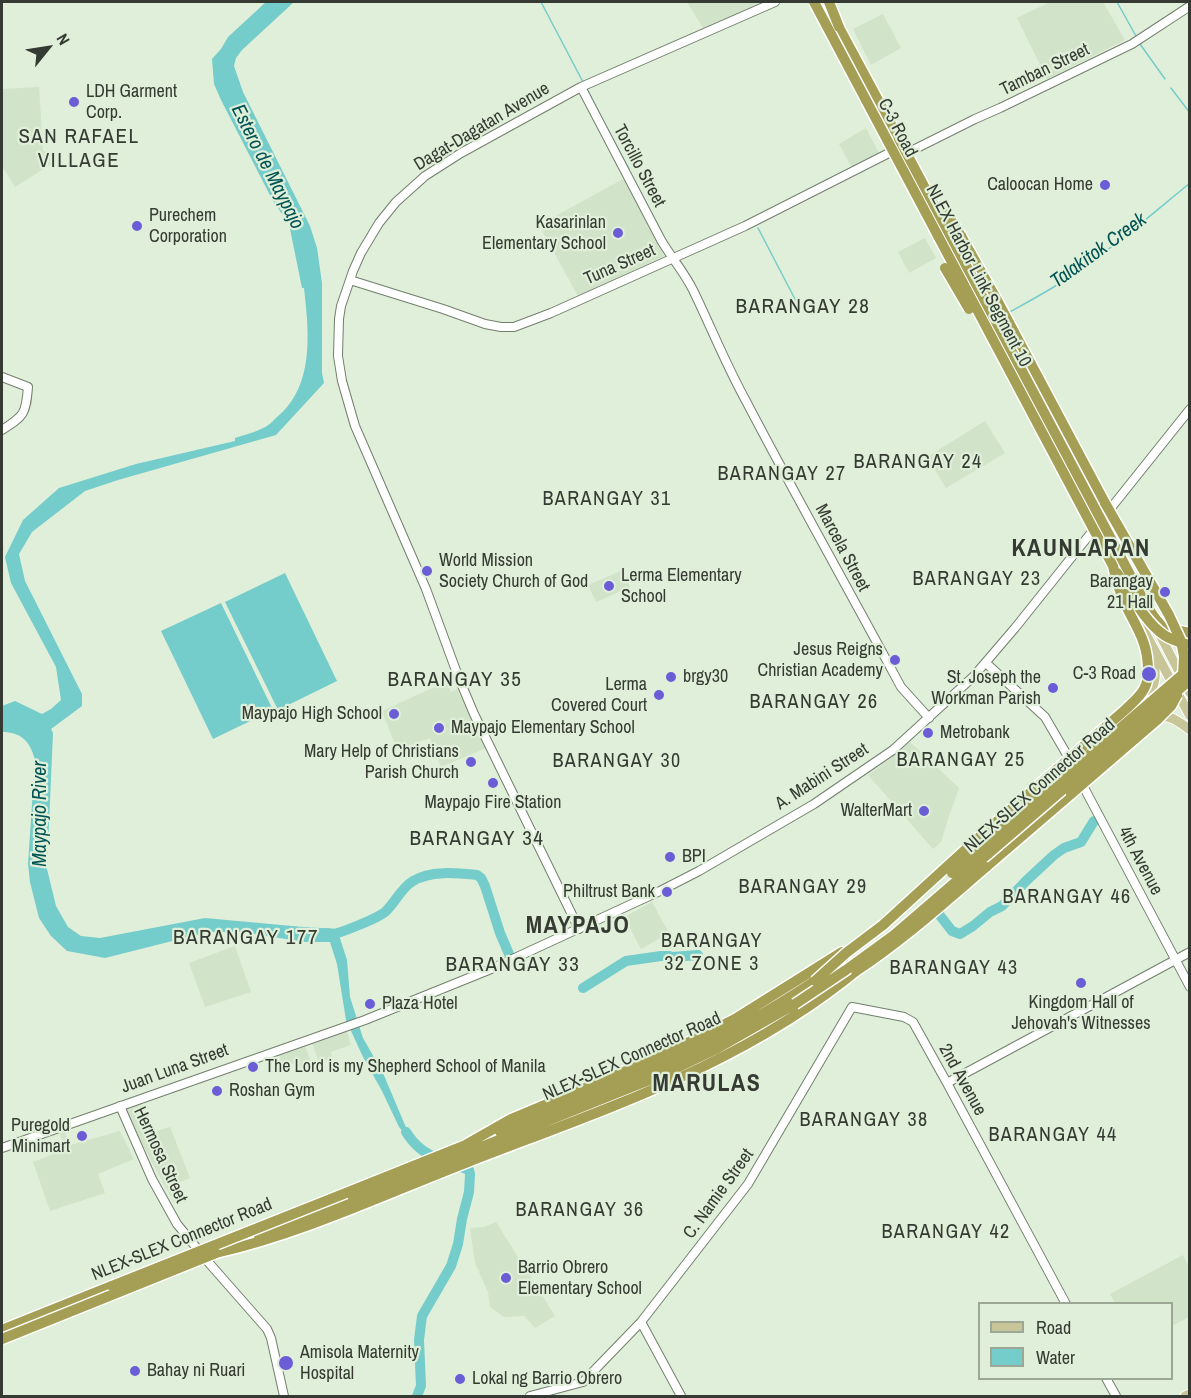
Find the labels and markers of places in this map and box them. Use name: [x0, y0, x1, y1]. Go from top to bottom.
place label: LDH Garment Corp.: [86, 81, 177, 124]
marker: LDH Garment Corp.: [67, 95, 81, 109]
place label: Caloocan Home: [987, 174, 1093, 196]
marker: Caloocan Home: [1098, 178, 1112, 192]
place label: Purechem Corporation: [149, 205, 227, 248]
place label: Kasarinlan Elementary School: [482, 212, 606, 254]
marker: Purechem Corporation: [130, 219, 144, 233]
marker: Kasarinlan Elementary School: [611, 226, 625, 240]
place label: World Mission Society Church of God: [439, 550, 588, 592]
marker: World Mission Society Church of God: [420, 564, 434, 578]
place label: Lerma Elementary School: [621, 565, 742, 608]
place label: Barangay 21 Hall: [1090, 571, 1153, 614]
marker: Lerma Elementary School: [602, 579, 616, 593]
marker: Barangay 21 Hall: [1158, 585, 1172, 599]
place label: Jesus Reigns Christian Academy: [757, 639, 883, 682]
marker: Jesus Reigns Christian Academy: [888, 653, 902, 667]
place label: C-3 Road: [1073, 663, 1136, 685]
marker: C-3 Road: [1140, 665, 1158, 683]
place label: brgy30: [683, 666, 728, 688]
place label: St. Joseph the Workman Parish: [931, 667, 1041, 710]
marker: brgy30: [664, 670, 678, 684]
place label: Lerma Covered Court: [551, 674, 647, 716]
marker: St. Joseph the Workman Parish: [1046, 681, 1060, 695]
marker: Lerma Covered Court: [652, 688, 666, 702]
place label: Maypajo High School: [242, 703, 382, 725]
marker: Maypajo High School: [387, 707, 401, 721]
place label: Maypajo Elementary School: [451, 717, 635, 739]
marker: Maypajo Elementary School: [432, 721, 446, 735]
place label: Metrobank: [940, 722, 1010, 744]
marker: Metrobank: [921, 726, 935, 740]
place label: Mary Help of Christians Parish Church: [304, 741, 459, 783]
marker: Mary Help of Christians Parish Church: [464, 755, 478, 769]
marker: Maypajo Fire Station: [486, 776, 500, 790]
place label: Maypajo Fire Station: [424, 792, 562, 814]
place label: WalterMart: [840, 800, 912, 822]
marker: WalterMart: [917, 804, 931, 818]
place label: BPI: [682, 846, 706, 868]
marker: BPI: [663, 850, 677, 864]
place label: Philtrust Bank: [563, 881, 655, 903]
marker: Philtrust Bank: [660, 885, 674, 899]
marker: Kingdom Hall of Jehovah's Witnesses: [1074, 976, 1088, 990]
place label: Kingdom Hall of Jehovah's Witnesses: [1011, 992, 1151, 1034]
place label: Plaza Hotel: [382, 993, 457, 1015]
marker: Plaza Hotel: [363, 997, 377, 1011]
place label: The Lord is my Shepherd School of Manila: [265, 1056, 546, 1078]
marker: The Lord is my Shepherd School of Manila: [246, 1060, 260, 1074]
place label: Roshan Gym: [229, 1080, 315, 1102]
marker: Roshan Gym: [210, 1084, 224, 1098]
place label: Puregold Minimart: [11, 1115, 70, 1158]
marker: Puregold Minimart: [75, 1129, 89, 1143]
place label: Barrio Obrero Elementary School: [518, 1257, 642, 1300]
marker: Barrio Obrero Elementary School: [499, 1271, 513, 1285]
place label: Amisola Maternity Hospital: [300, 1342, 419, 1384]
marker: Amisola Maternity Hospital: [277, 1354, 295, 1372]
place label: Bahay ni Ruari: [147, 1360, 245, 1382]
marker: Bahay ni Ruari: [128, 1364, 142, 1378]
place label: Lokal ng Barrio Obrero: [472, 1368, 622, 1390]
marker: Lokal ng Barrio Obrero: [453, 1372, 467, 1386]

